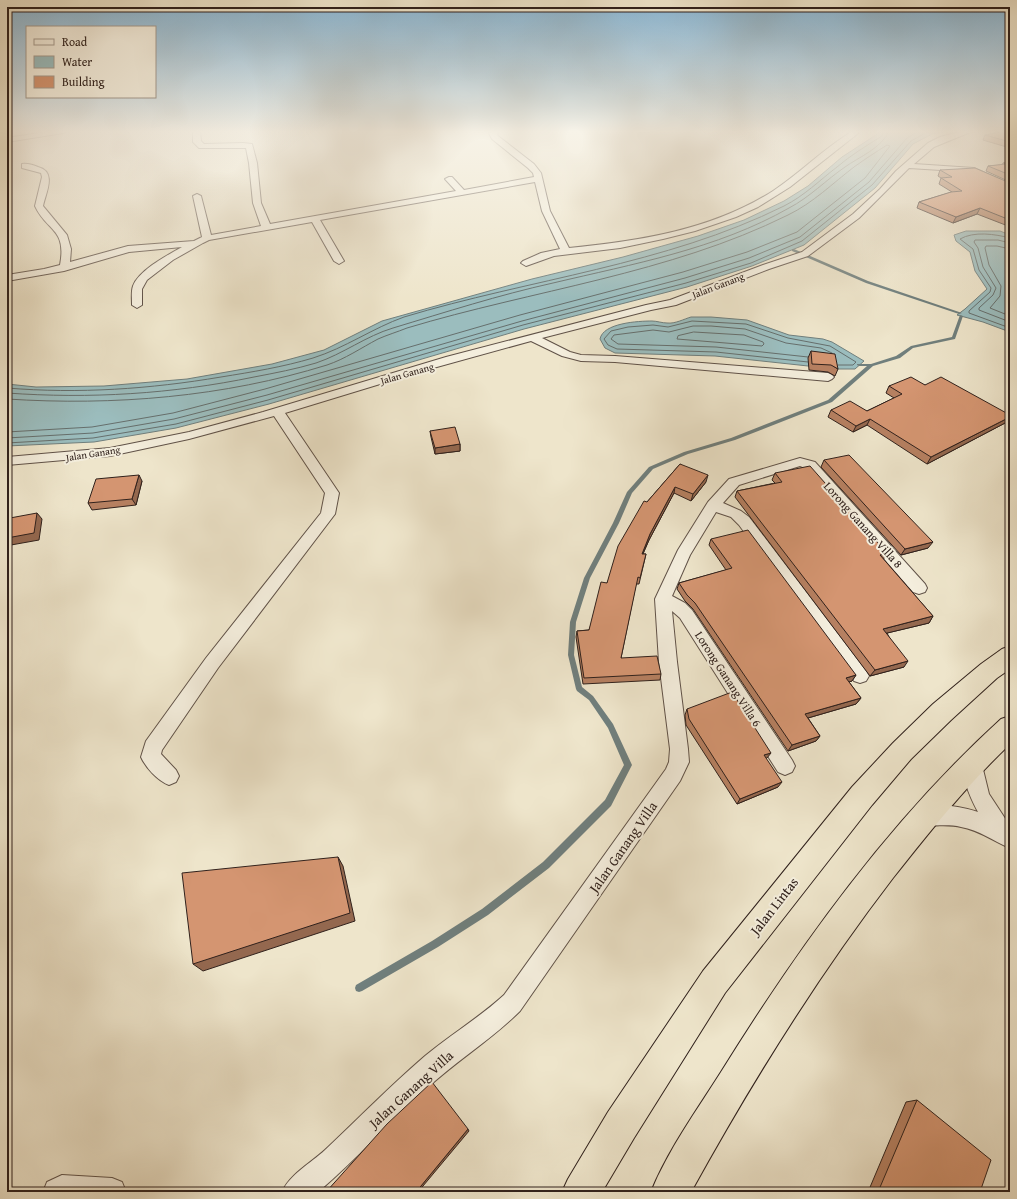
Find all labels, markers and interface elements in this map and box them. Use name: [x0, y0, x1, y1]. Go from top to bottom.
legend: [26, 26, 156, 98]
text: Road: [62, 33, 88, 50]
text: Water: [62, 53, 92, 70]
text: Building: [62, 73, 105, 90]
street label: Jalan Ganang: [688, 269, 746, 303]
street label: Jalan Ganang: [377, 359, 436, 389]
street label: Jalan Ganang: [63, 442, 121, 465]
street label: Lorong Ganang Villa 8: [820, 478, 907, 572]
street label: Lorong Ganang Villa 6: [691, 628, 766, 730]
street label: Jalan Ganang Villa: [583, 797, 662, 898]
street label: Jalan Lintas: [744, 873, 803, 941]
street label: Jalan Ganang Villa: [363, 1045, 458, 1134]

